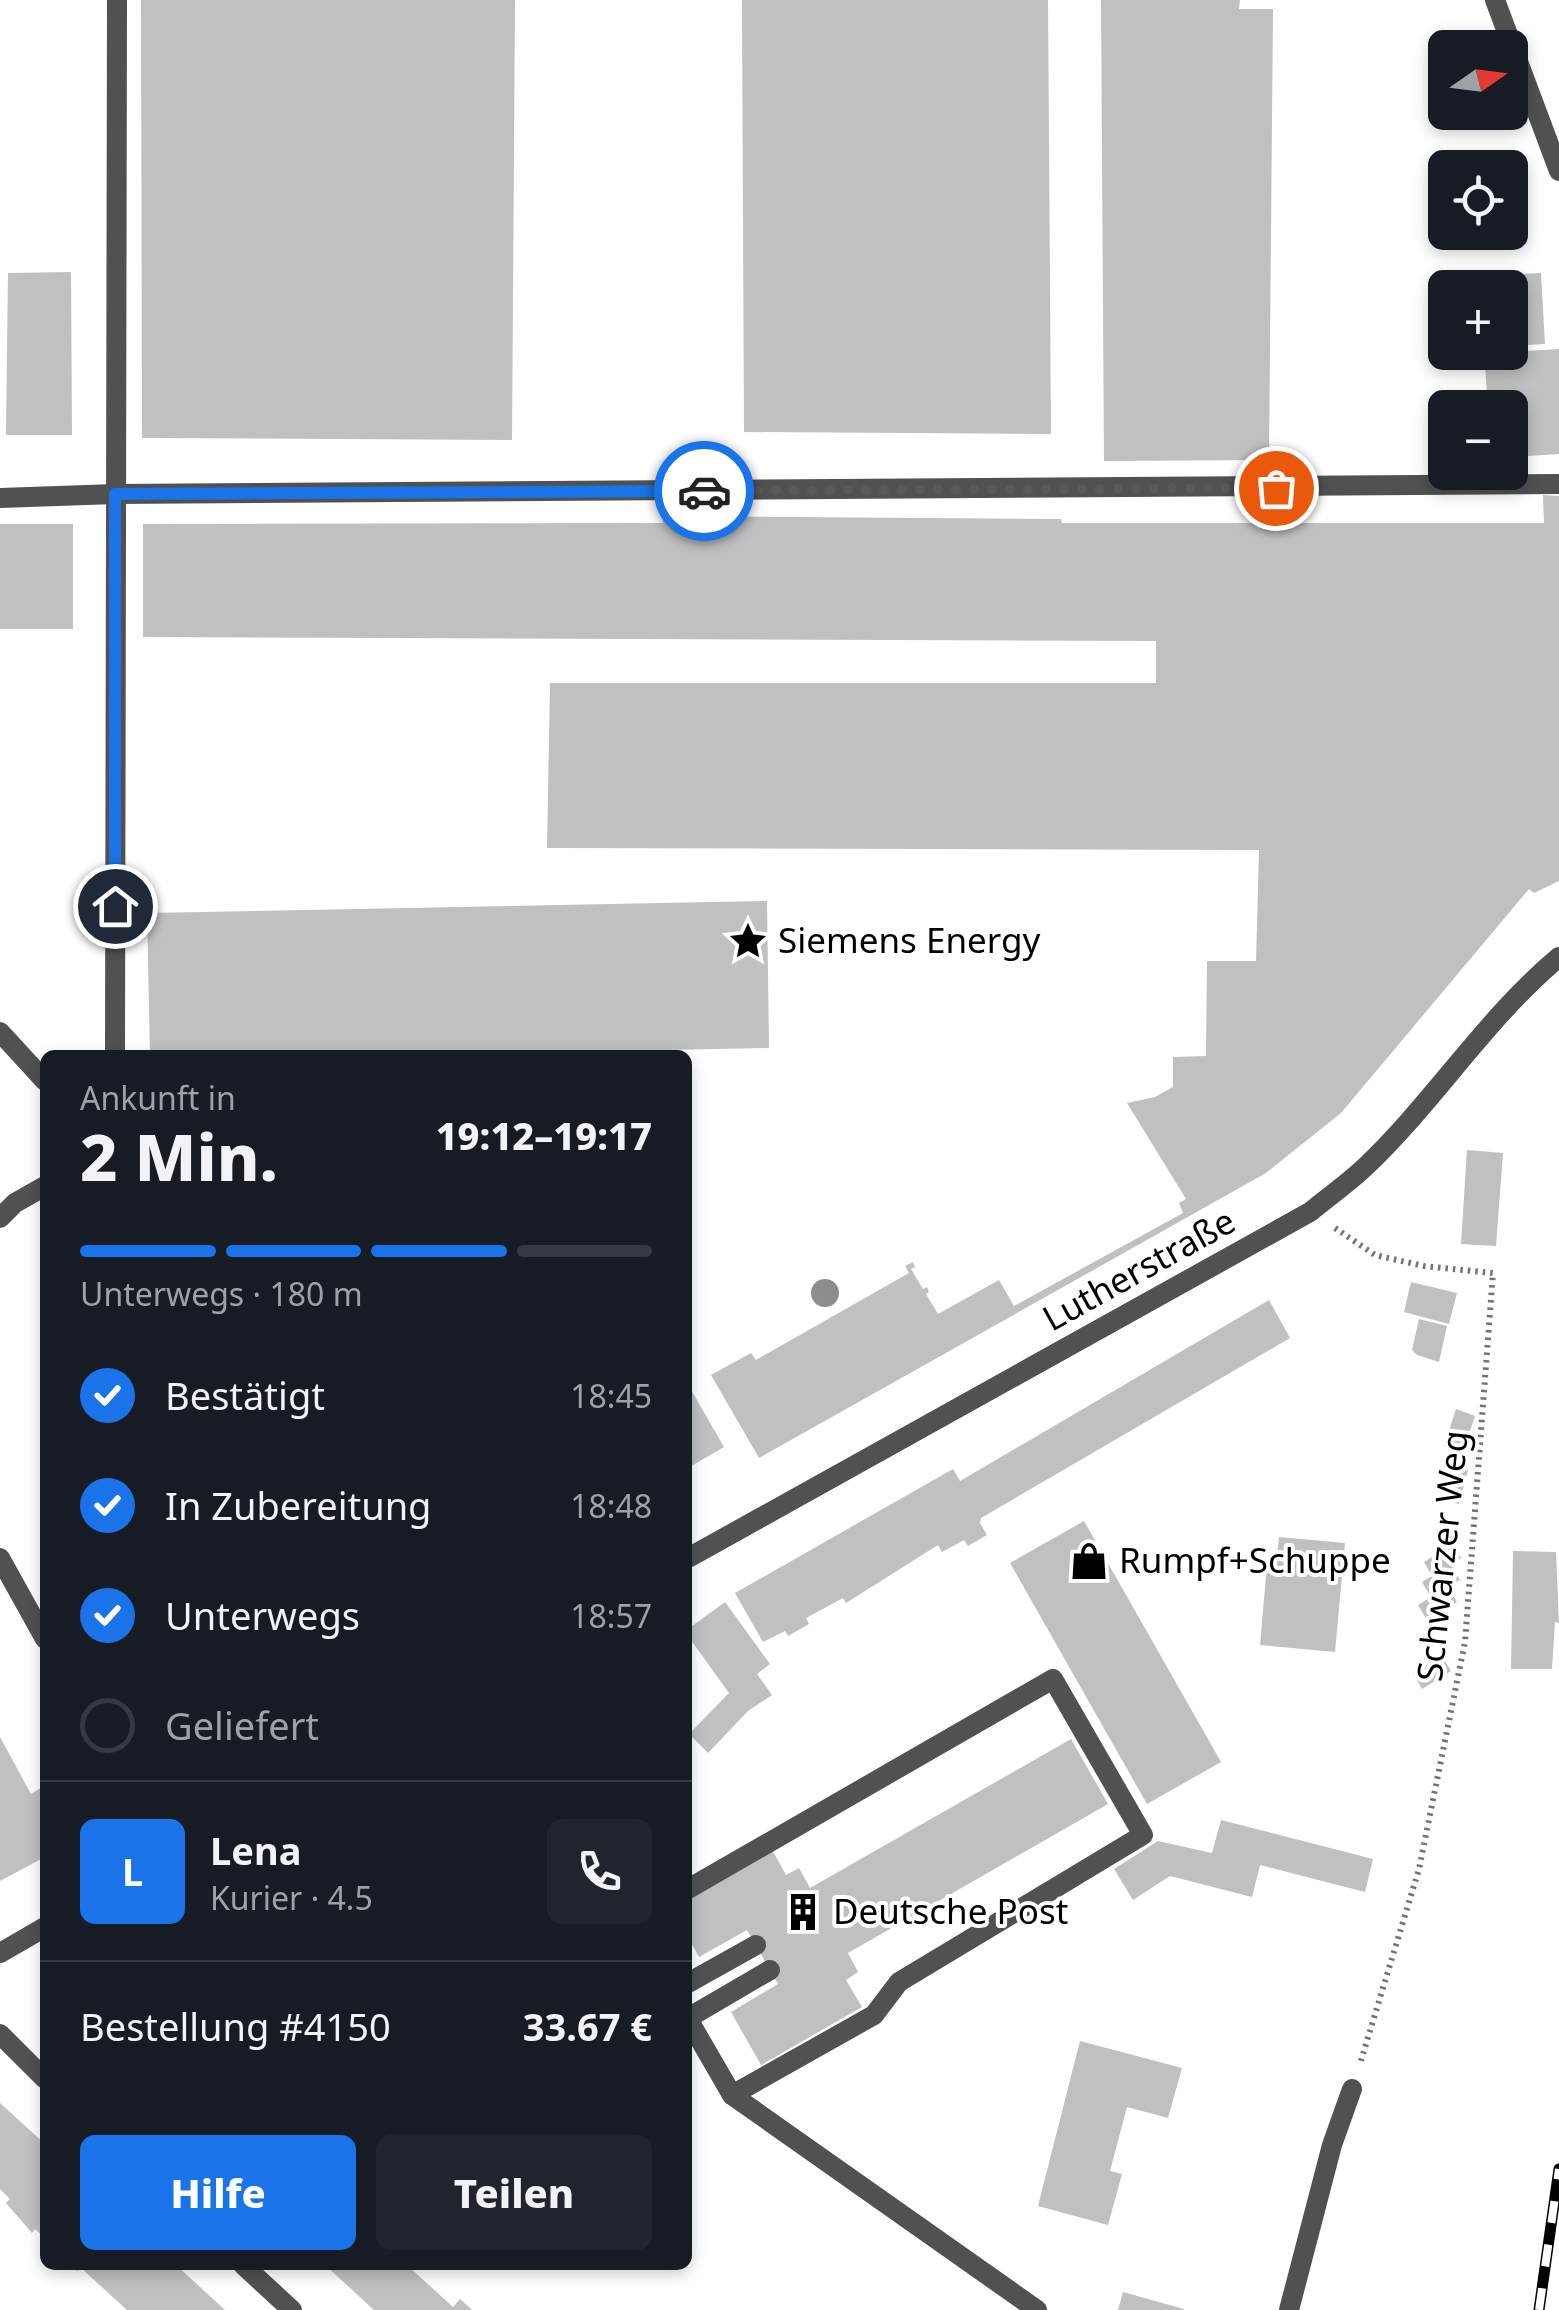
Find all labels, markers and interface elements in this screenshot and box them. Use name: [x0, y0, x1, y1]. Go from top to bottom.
north arrow: [1428, 30, 1528, 130]
map controls: [1428, 30, 1528, 490]
button: locate: [1428, 150, 1528, 250]
button: +: [1428, 270, 1528, 370]
button: −: [1428, 390, 1528, 490]
courier: [654, 441, 754, 541]
pin: [1234, 446, 1319, 531]
icon: bag: [1249, 461, 1304, 516]
icon: car: [677, 464, 732, 519]
pin: [73, 864, 158, 949]
icon: home: [88, 879, 143, 934]
place label: Siemens Energy: [778, 916, 1040, 963]
place icon: Siemens Energy: [727, 920, 769, 962]
text: Ankunft in: [80, 1076, 236, 1119]
text: 19:12–19:17: [436, 1109, 652, 1161]
text: 2 Min.: [80, 1112, 278, 1200]
street label: Lutherstraße: [1034, 1196, 1243, 1341]
text: Unterwegs · 180 m: [80, 1272, 363, 1315]
icon: check: [80, 1368, 135, 1423]
text: Bestätigt: [165, 1369, 325, 1421]
text: 18:45: [570, 1374, 652, 1417]
street label: Schwarzer Weg: [1405, 1428, 1478, 1684]
icon: check: [80, 1478, 135, 1533]
text: In Zubereitung: [165, 1479, 432, 1531]
text: 18:48: [570, 1484, 652, 1527]
place label: Rumpf+Schuppe: [1119, 1536, 1391, 1583]
shop icon: Rumpf+Schuppe: [1068, 1540, 1110, 1582]
icon: check: [80, 1588, 135, 1643]
text: Unterwegs: [165, 1589, 360, 1641]
text: 18:57: [570, 1594, 652, 1637]
text: Geliefert: [165, 1699, 319, 1751]
button: phone: [547, 1819, 652, 1924]
text: Lena: [210, 1824, 301, 1876]
text: L: [122, 1845, 143, 1897]
text: Kurier · 4.5: [210, 1876, 373, 1919]
place label: Deutsche Post: [833, 1887, 1068, 1934]
building icon: Deutsche Post: [782, 1891, 824, 1933]
text: Bestellung #4150: [80, 2000, 391, 2052]
text: 33.67 €: [523, 2000, 652, 2052]
button: Hilfe: [80, 2135, 356, 2250]
button: Teilen: [376, 2135, 652, 2250]

